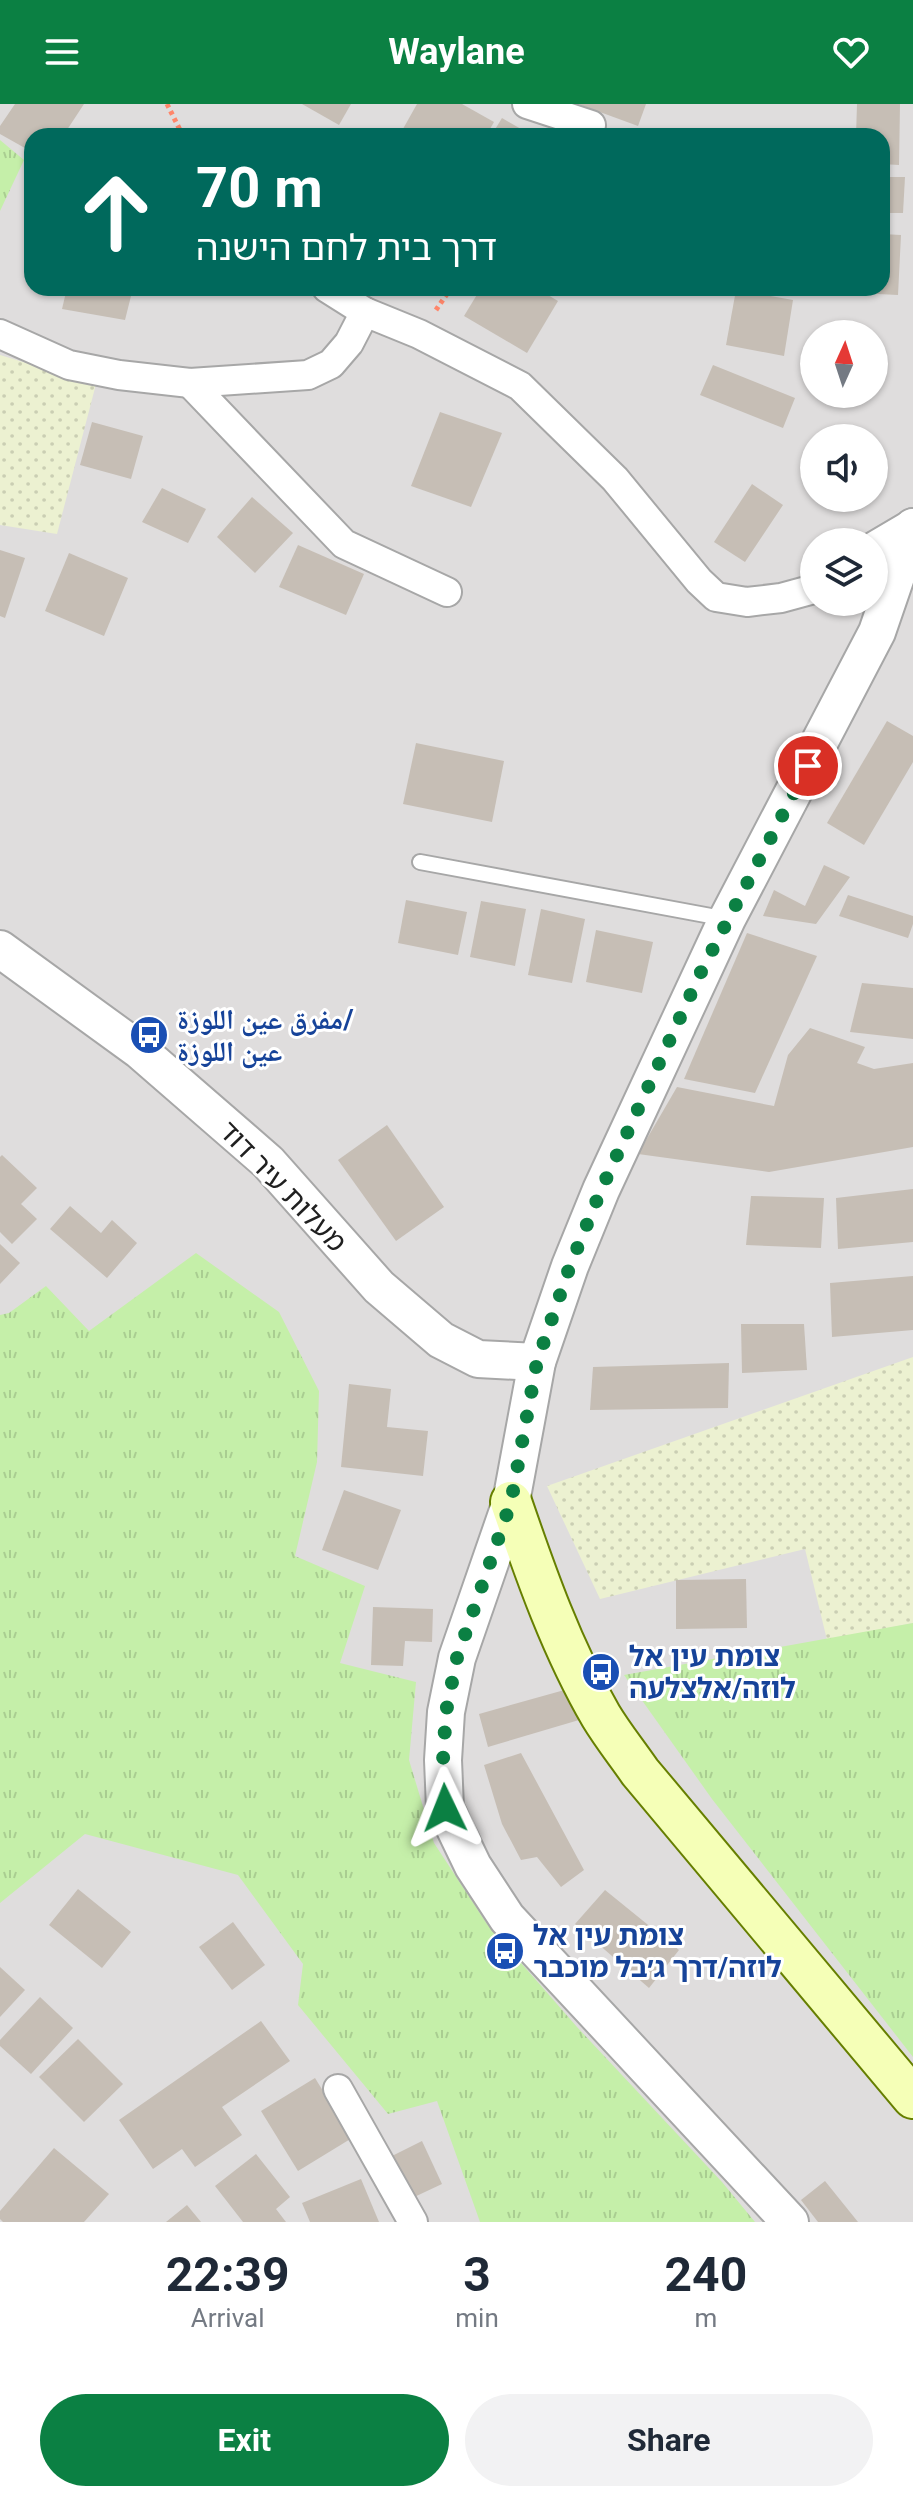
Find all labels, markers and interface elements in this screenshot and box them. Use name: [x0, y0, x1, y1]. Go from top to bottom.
icon: menu: [40, 30, 84, 74]
icon: heart: [829, 30, 873, 74]
text: Waylane: [388, 31, 525, 73]
text: 70 m: [196, 155, 323, 221]
icon: ahead: [64, 160, 168, 264]
text: דרך בית לחם הישנה: [196, 227, 497, 269]
north arrow: [800, 320, 888, 408]
map controls: [800, 320, 888, 616]
button: sound: [800, 424, 888, 512]
button: layers: [800, 528, 888, 616]
pin: [774, 732, 842, 800]
icon: arrive: [786, 744, 830, 788]
place label: مفرق عين اللوزة/ عين اللوزة: [177, 1003, 354, 1069]
bus stop icon: مفرق عين اللوزة/ عين اللوزة: [128, 1014, 170, 1056]
street label: מעלות עיר דוד: [212, 1114, 353, 1259]
place label: צומת עין אל לוזה/אלצלעה: [629, 1640, 796, 1705]
bus stop icon: צומת עין אל לוזה/אלצלעה: [580, 1651, 622, 1693]
position arrow: [403, 1766, 487, 1850]
place label: צומת עין אל לוזה/דרך ג׳בל מוכבר: [533, 1919, 782, 1984]
bus stop icon: צומת עין אל לוזה/דרך ג׳בל מוכבר: [484, 1930, 526, 1972]
text: 22:39: [166, 2246, 289, 2303]
text: 3: [463, 2246, 491, 2303]
text: 240: [665, 2246, 747, 2303]
text: Arrival: [191, 2303, 265, 2333]
text: min: [455, 2303, 499, 2333]
text: m: [694, 2303, 717, 2333]
button: Exit: [40, 2394, 449, 2486]
button: Share: [465, 2394, 873, 2486]

